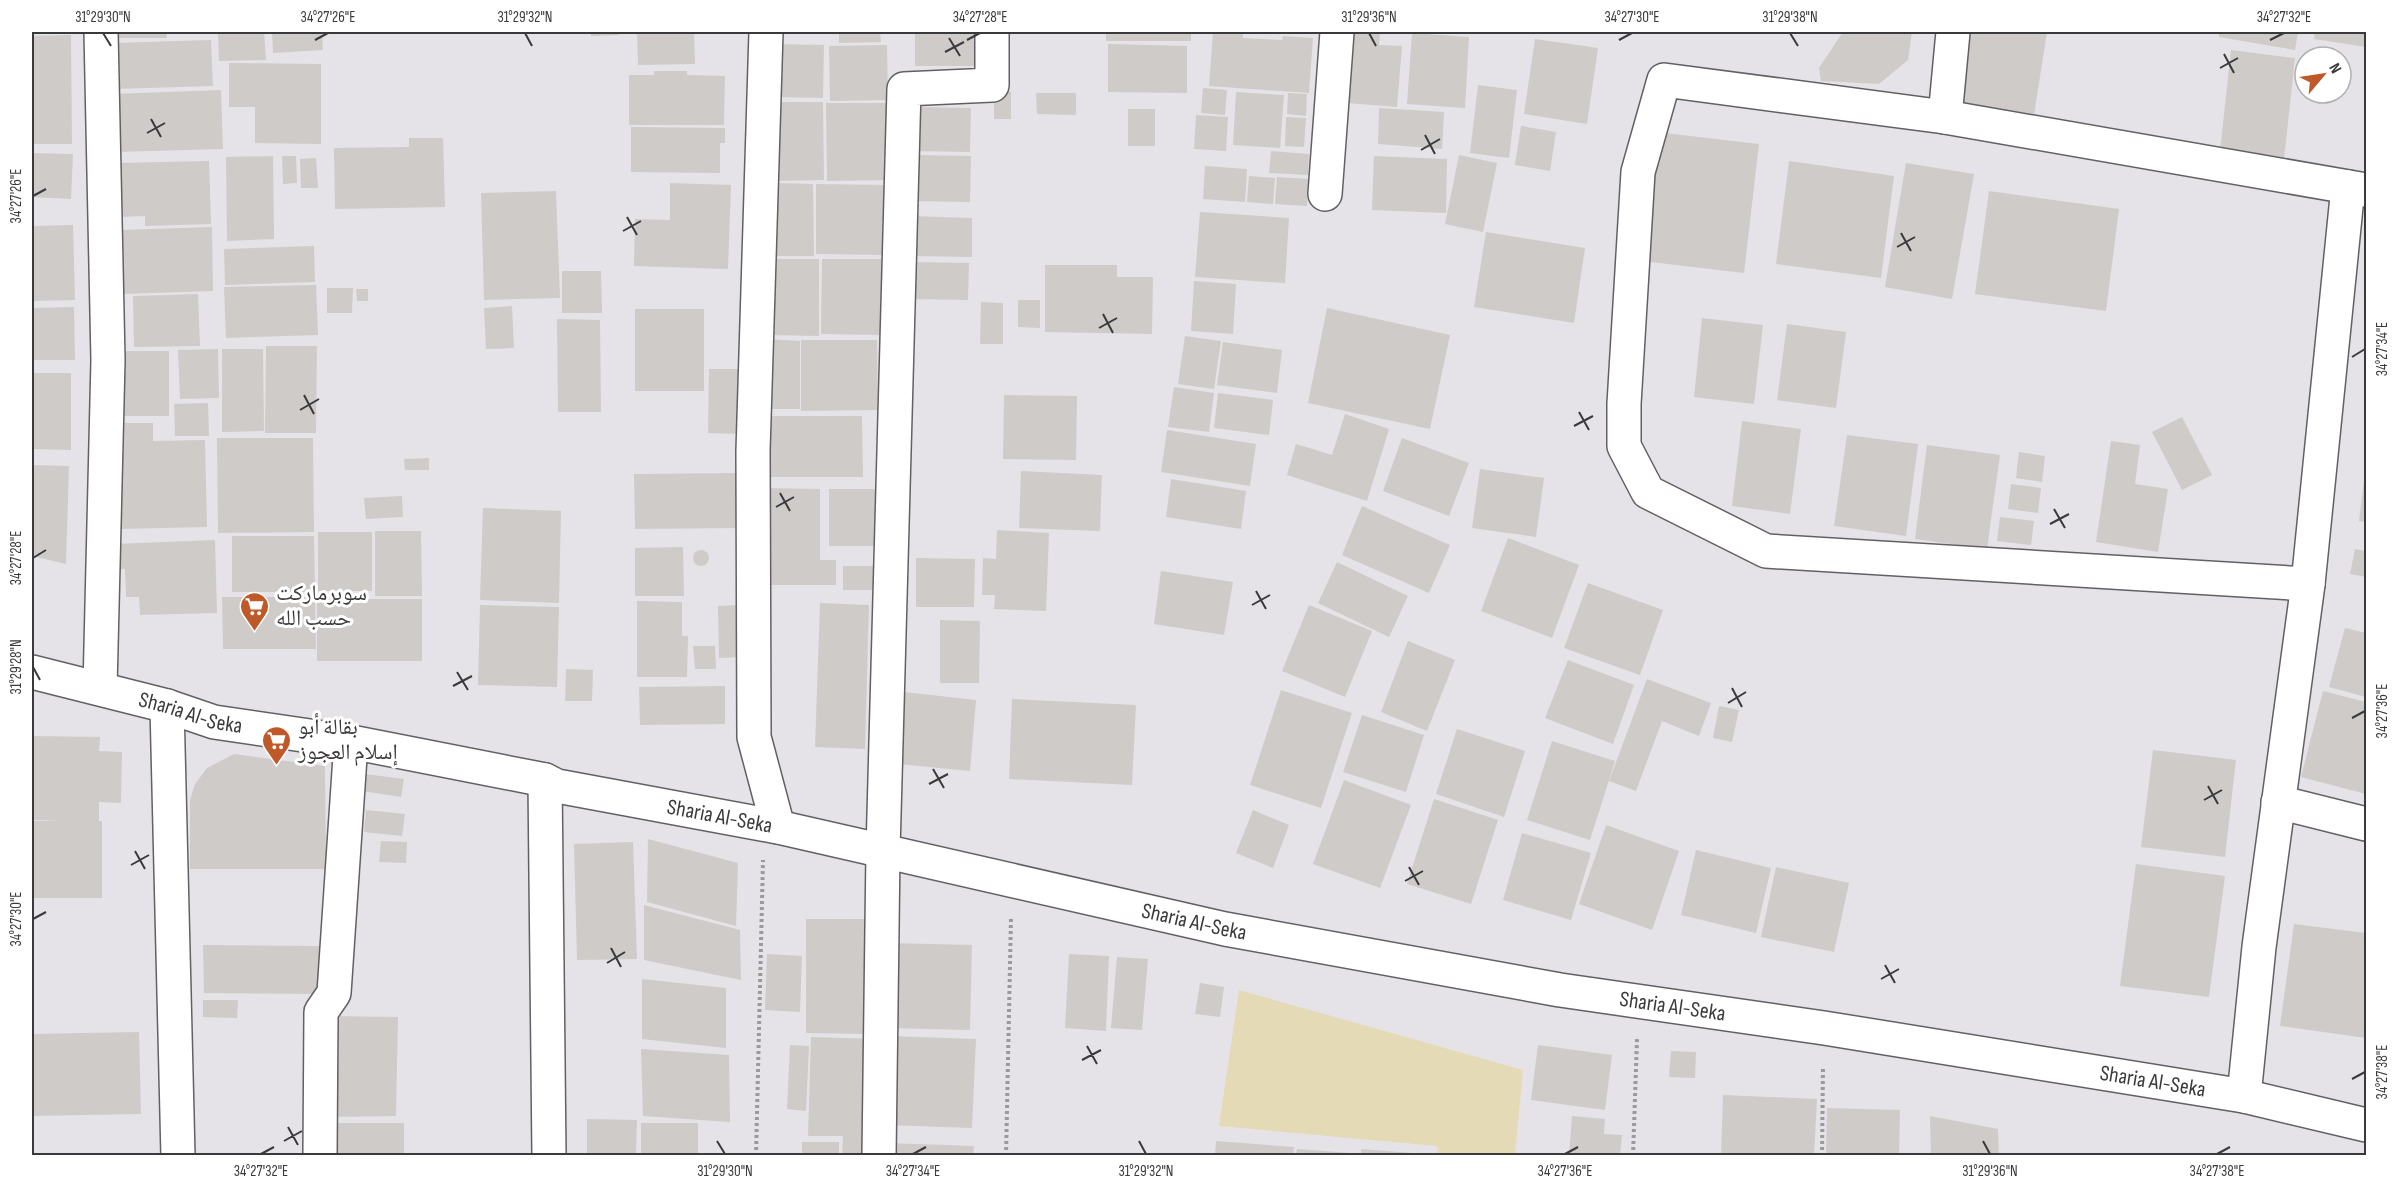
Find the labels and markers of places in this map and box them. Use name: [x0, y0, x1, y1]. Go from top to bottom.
place label: سوبرماركت حسب الله: [276, 580, 367, 632]
supermarket icon: سوبرماركت حسب الله: [239, 590, 271, 632]
place label: بقالة أبو إسلام العجوز: [297, 713, 398, 766]
supermarket icon: بقالة أبو إسلام العجوز: [261, 724, 293, 766]

